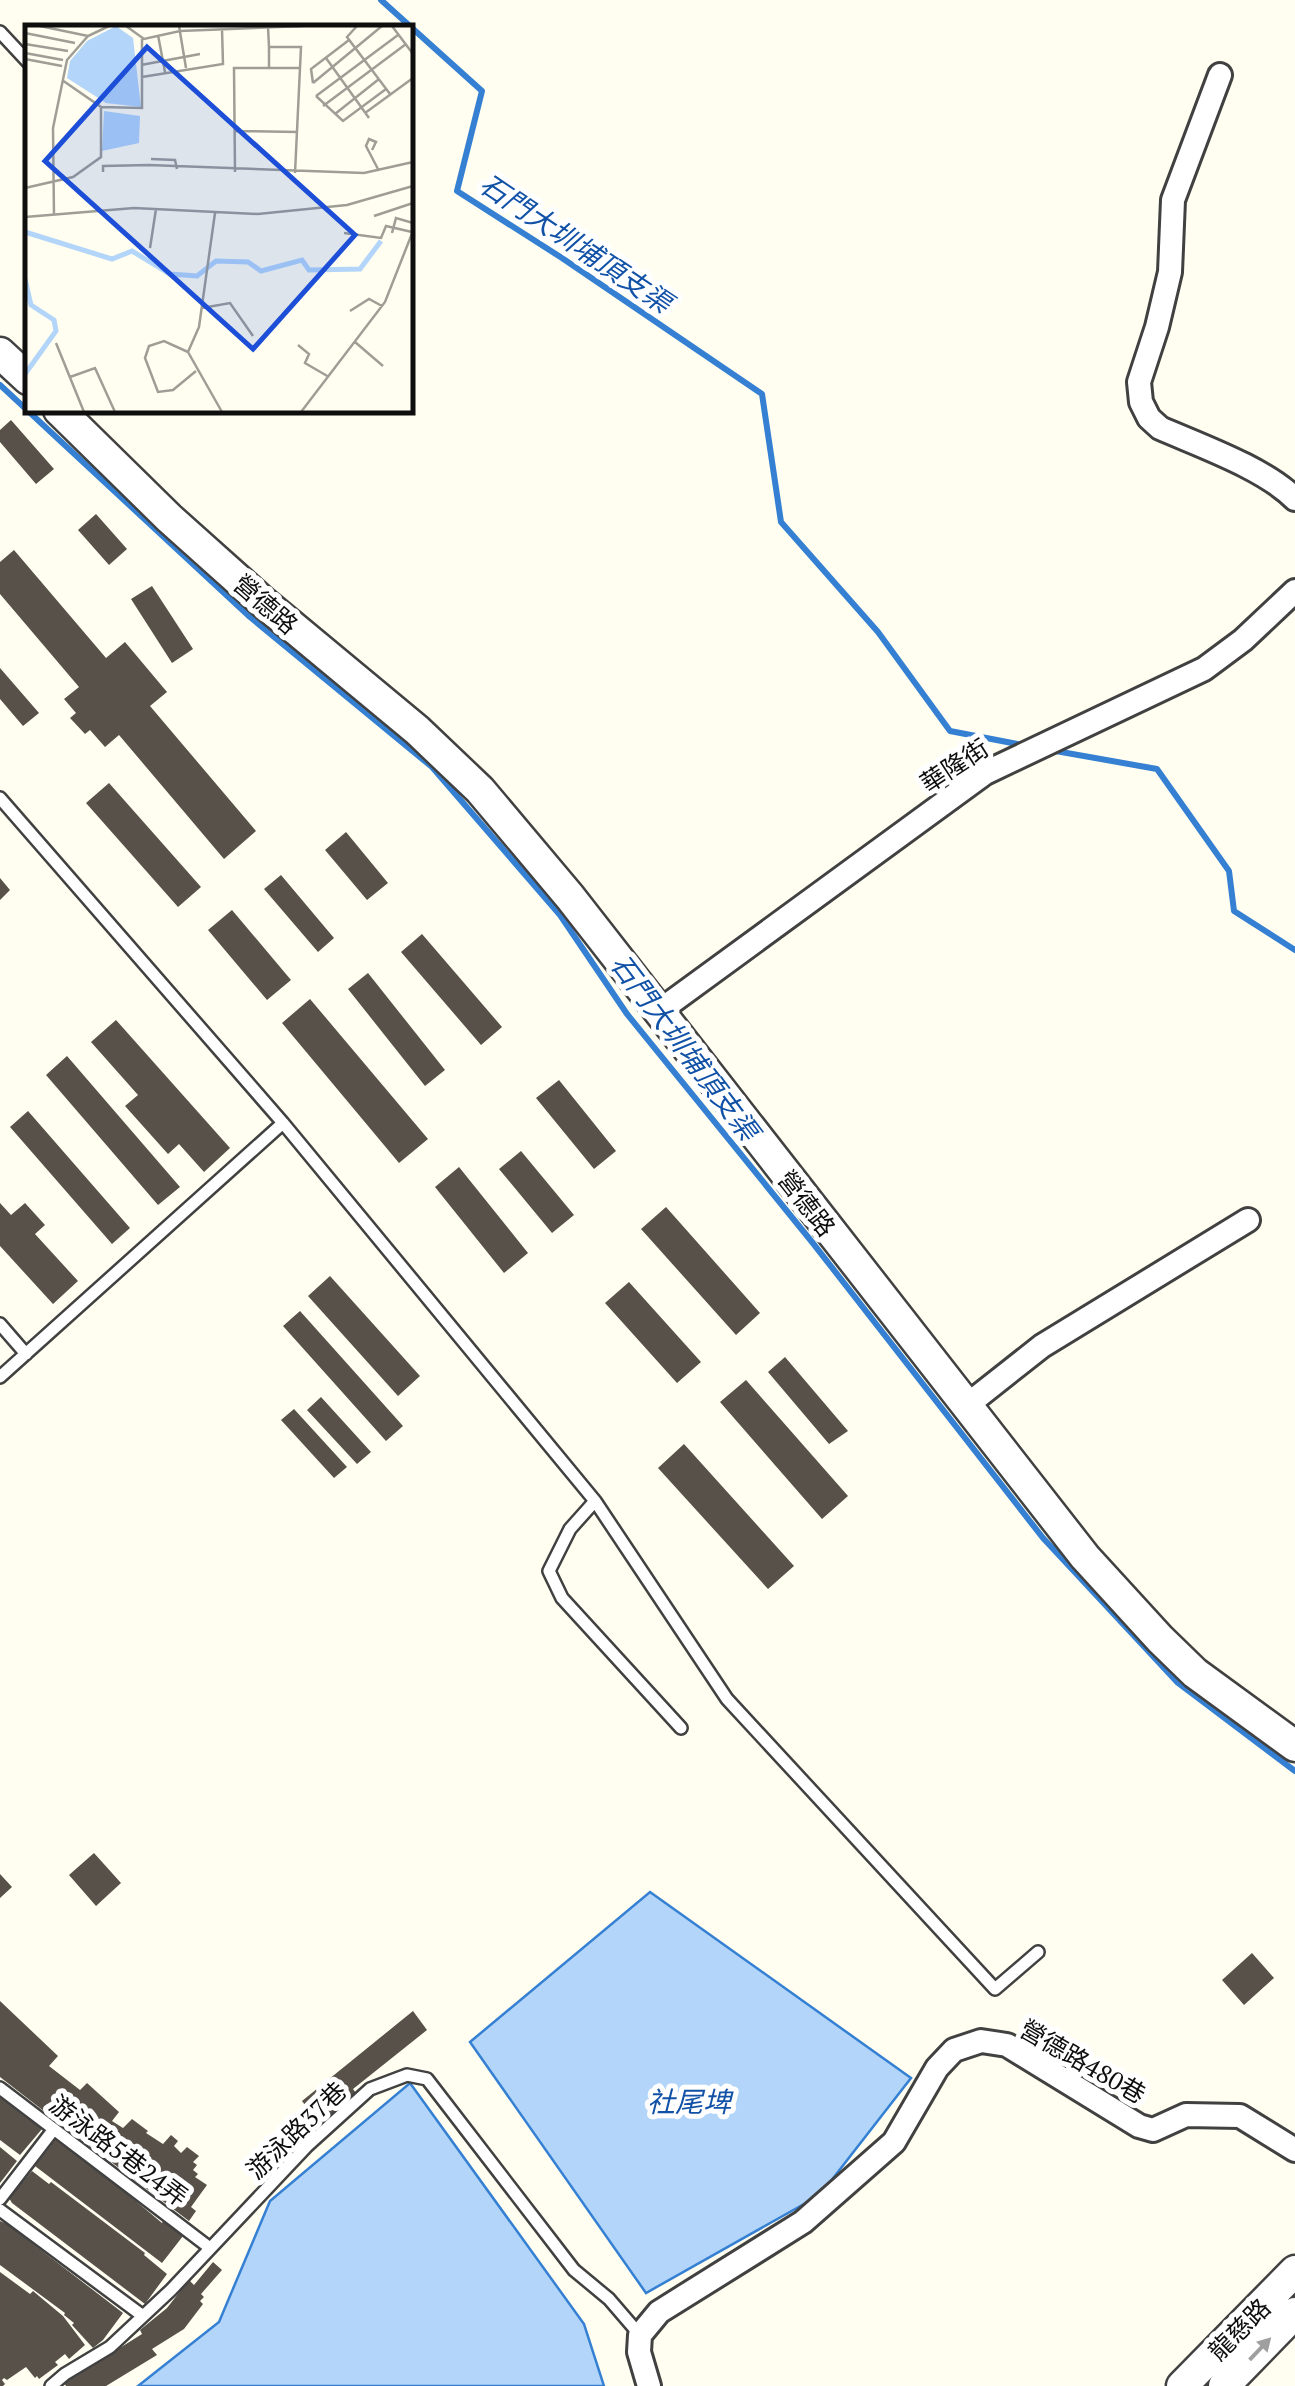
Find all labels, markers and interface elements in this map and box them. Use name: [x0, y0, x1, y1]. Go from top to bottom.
inset map: [25, 25, 412, 412]
water label: 石門大圳埔頂支渠: [473, 165, 683, 323]
street label: 營德路: [227, 567, 305, 641]
street label: 華隆街: [914, 731, 994, 799]
water label: 石門大圳埔頂支渠: [603, 946, 770, 1151]
street label: 營德路: [771, 1163, 843, 1243]
street label: 營德路480巷: [1014, 2012, 1152, 2110]
street label: 游泳路37巷: [239, 2074, 353, 2186]
water label: 社尾埤: [647, 2083, 734, 2120]
street label: 游泳路5巷24弄: [43, 2087, 195, 2213]
street label: 龍慈路: [1201, 2291, 1277, 2367]
one-way arrow: [1247, 2338, 1271, 2362]

